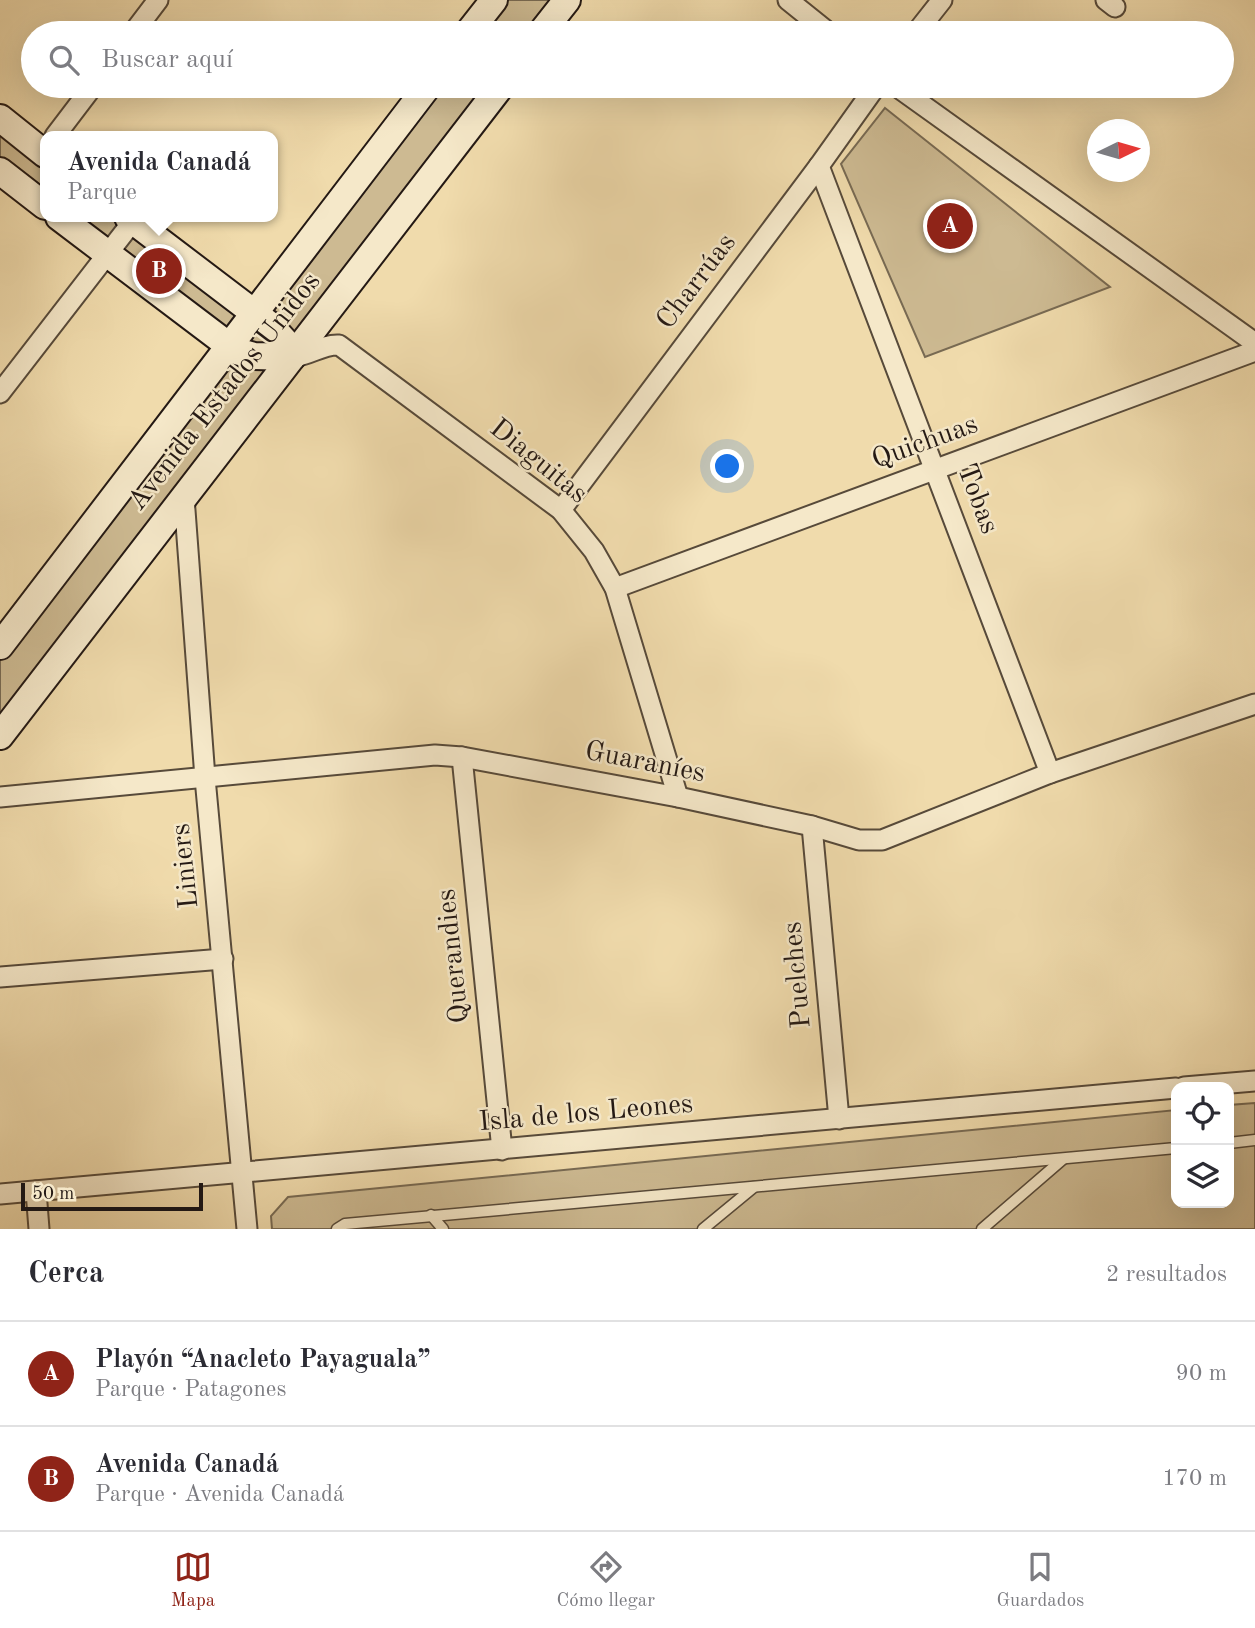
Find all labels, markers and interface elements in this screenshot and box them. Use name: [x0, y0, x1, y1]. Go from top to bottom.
search box: [21, 21, 1234, 98]
icon: search: [45, 41, 83, 79]
text: Buscar aquí: [101, 47, 233, 73]
north arrow: [1087, 119, 1150, 182]
popup: [40, 131, 278, 222]
text: Avenida Canadá: [67, 150, 251, 176]
text: Parque: [67, 181, 137, 204]
pin: A: [927, 200, 973, 252]
street label: Charrúas: [652, 229, 742, 335]
pin: B: [136, 245, 182, 297]
street label: Avenida Estados Unidos: [124, 268, 326, 516]
street label: Quichuas: [868, 411, 982, 475]
street label: Diaguitas: [484, 414, 592, 510]
your location: [710, 449, 744, 483]
street label: Tobas: [951, 460, 1003, 538]
street label: Guaraníes: [582, 738, 708, 788]
street label: Liniers: [168, 822, 204, 910]
street label: Querandies: [433, 887, 475, 1025]
street label: Puelches: [779, 921, 817, 1029]
map controls: [1171, 1082, 1234, 1208]
button: locate: [1171, 1082, 1234, 1145]
street label: Isla de los Leones: [478, 1091, 694, 1137]
button: layers: [1171, 1145, 1234, 1208]
scale bar: [21, 1180, 203, 1212]
text: 50 m: [32, 1185, 74, 1204]
text: Cerca: [28, 1259, 104, 1289]
text: 2 resultados: [1106, 1263, 1227, 1286]
text: Playón “Anacleto Payaguala”: [95, 1347, 431, 1373]
text: A: [42, 1362, 60, 1385]
text: 90 m: [1176, 1362, 1227, 1385]
text: Parque · Patagones: [95, 1378, 286, 1401]
text: Avenida Canadá: [95, 1452, 279, 1478]
text: B: [43, 1467, 59, 1490]
text: 170 m: [1162, 1467, 1227, 1490]
text: Parque · Avenida Canadá: [95, 1483, 344, 1506]
tab: Mapa: [171, 1548, 215, 1613]
tab: Cómo llegar: [557, 1548, 655, 1613]
tab: Guardados: [996, 1548, 1084, 1613]

